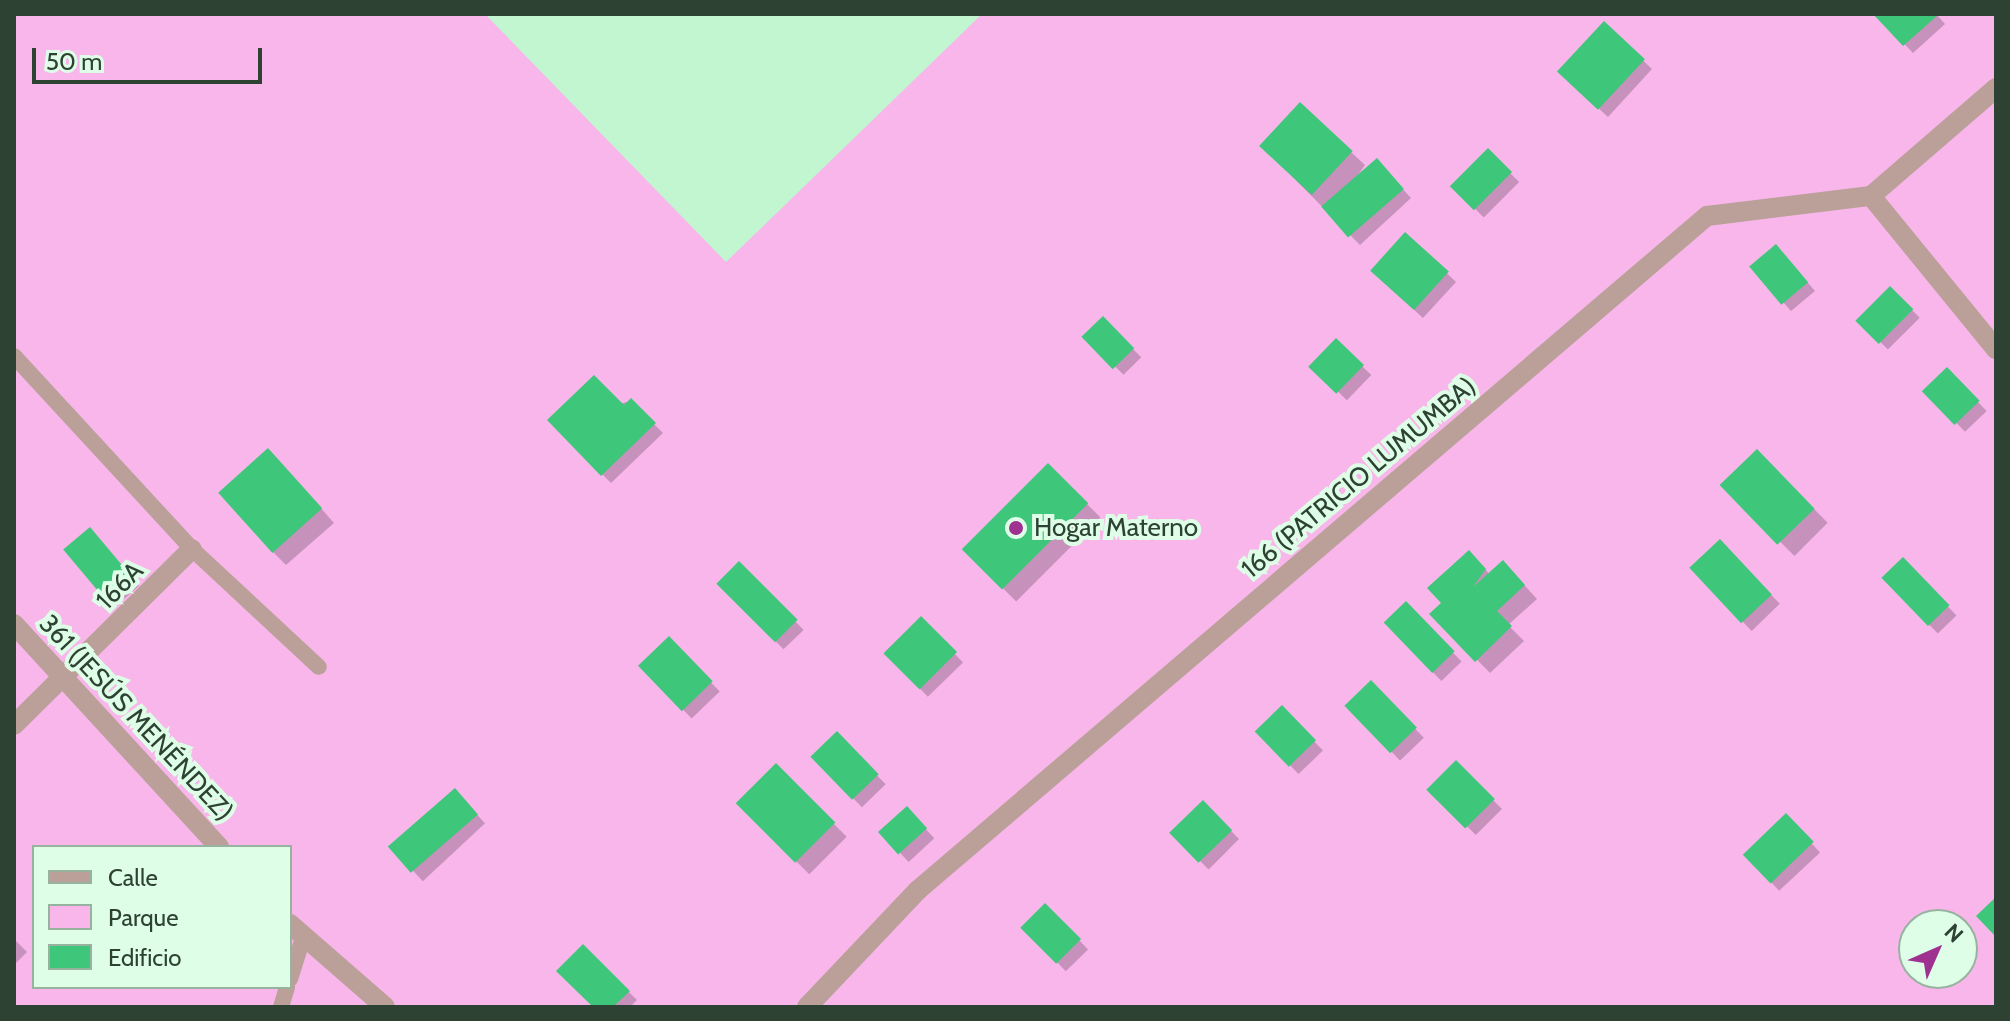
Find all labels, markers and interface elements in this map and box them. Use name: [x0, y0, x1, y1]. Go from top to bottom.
scale bar: [36, 32, 266, 82]
text: 50 m: [46, 47, 102, 76]
street label: 166 (PATRICIO LUMUMBA): [1236, 371, 1482, 585]
place label: Hogar Materno: [1034, 512, 1198, 544]
marker: Hogar Materno: [1005, 517, 1027, 539]
street label: 166A: [90, 556, 150, 616]
street label: 361 (JESÚS MENÉNDEZ): [33, 609, 239, 827]
legend: [32, 845, 292, 989]
text: Calle: [108, 863, 158, 892]
text: Parque: [108, 903, 178, 932]
north arrow: [1898, 909, 1978, 989]
text: N: [1939, 918, 1969, 948]
text: Edificio: [108, 943, 182, 972]

